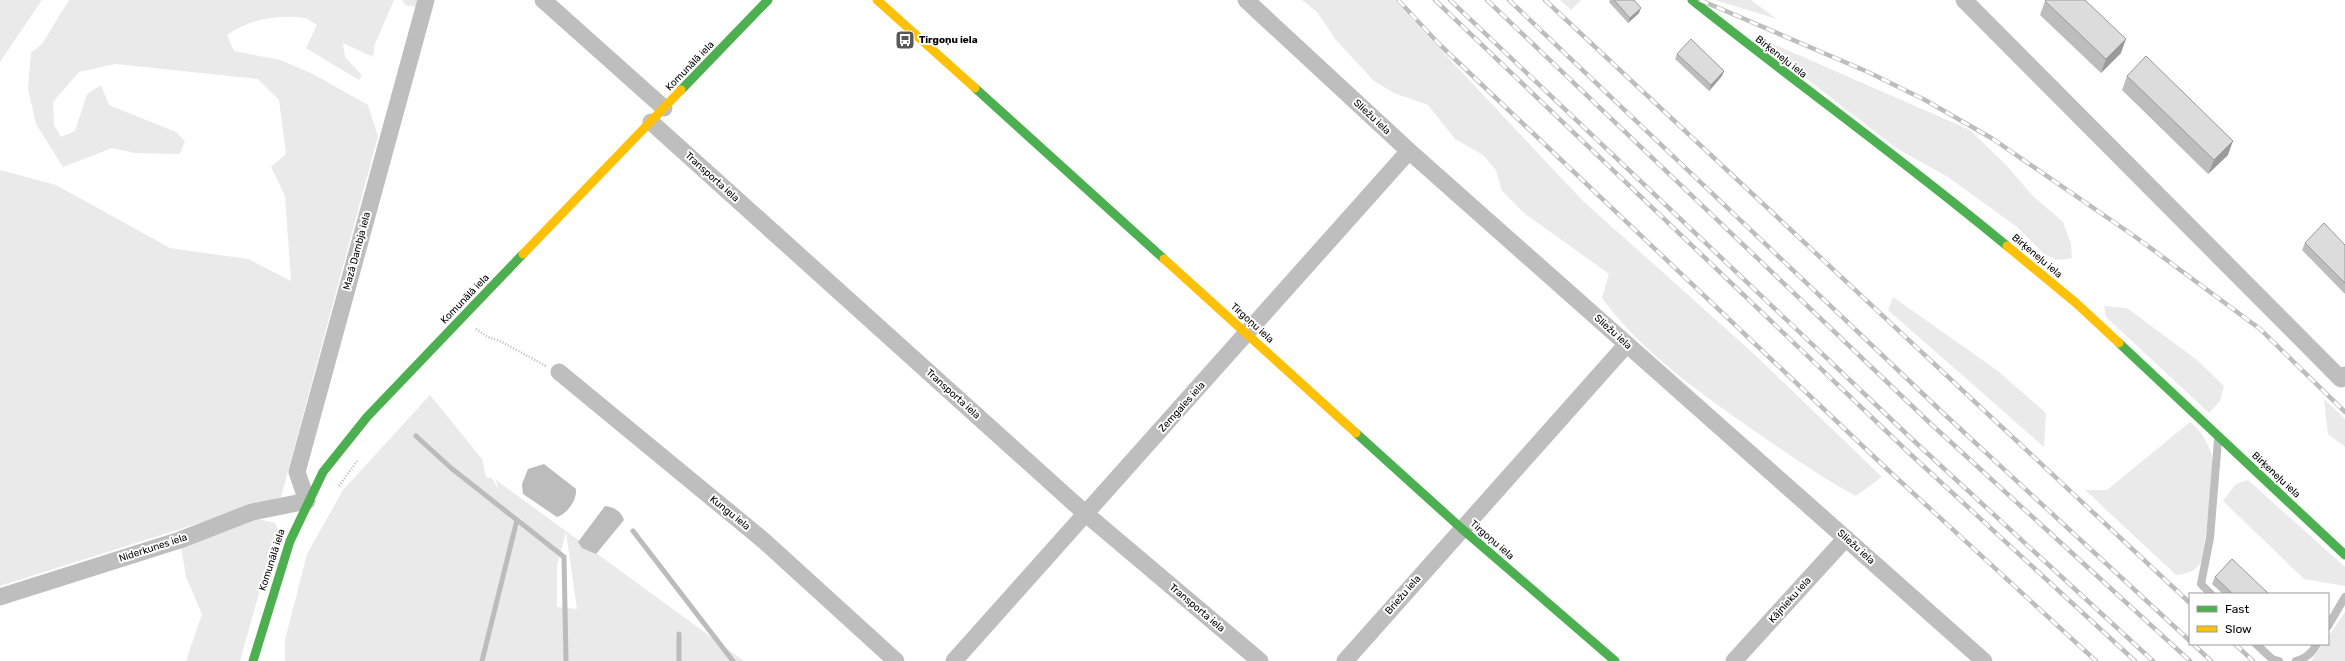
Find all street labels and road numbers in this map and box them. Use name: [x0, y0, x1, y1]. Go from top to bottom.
street label: Birķeneļu iela: [1753, 33, 1809, 81]
street label: Komunālā iela: [663, 39, 717, 93]
street label: Sliežu iela: [1351, 97, 1393, 137]
street label: Transporta iela: [682, 150, 742, 204]
street label: Mazā Dambja iela: [341, 211, 373, 291]
street label: Birķeneļu iela: [2009, 231, 2065, 281]
street label: Komunālā iela: [438, 272, 492, 326]
street label: Tirgoņu iela: [1228, 300, 1276, 346]
street label: Sliežu iela: [1592, 312, 1634, 352]
street label: Transporta iela: [923, 367, 983, 421]
street label: Zemgales iela: [1156, 379, 1208, 435]
street label: Birķeneļu iela: [2249, 449, 2303, 501]
street label: Kungu iela: [707, 493, 753, 533]
street label: Tirgoņu iela: [1468, 518, 1516, 562]
street label: Sliežu iela: [1835, 527, 1877, 567]
street label: Komunālā iela: [256, 528, 288, 592]
street label: Niderkunes iela: [117, 531, 189, 565]
street label: Briežu iela: [1383, 573, 1423, 617]
street label: Kājnieku iela: [1766, 575, 1814, 625]
street label: Transporta iela: [1167, 581, 1227, 635]

